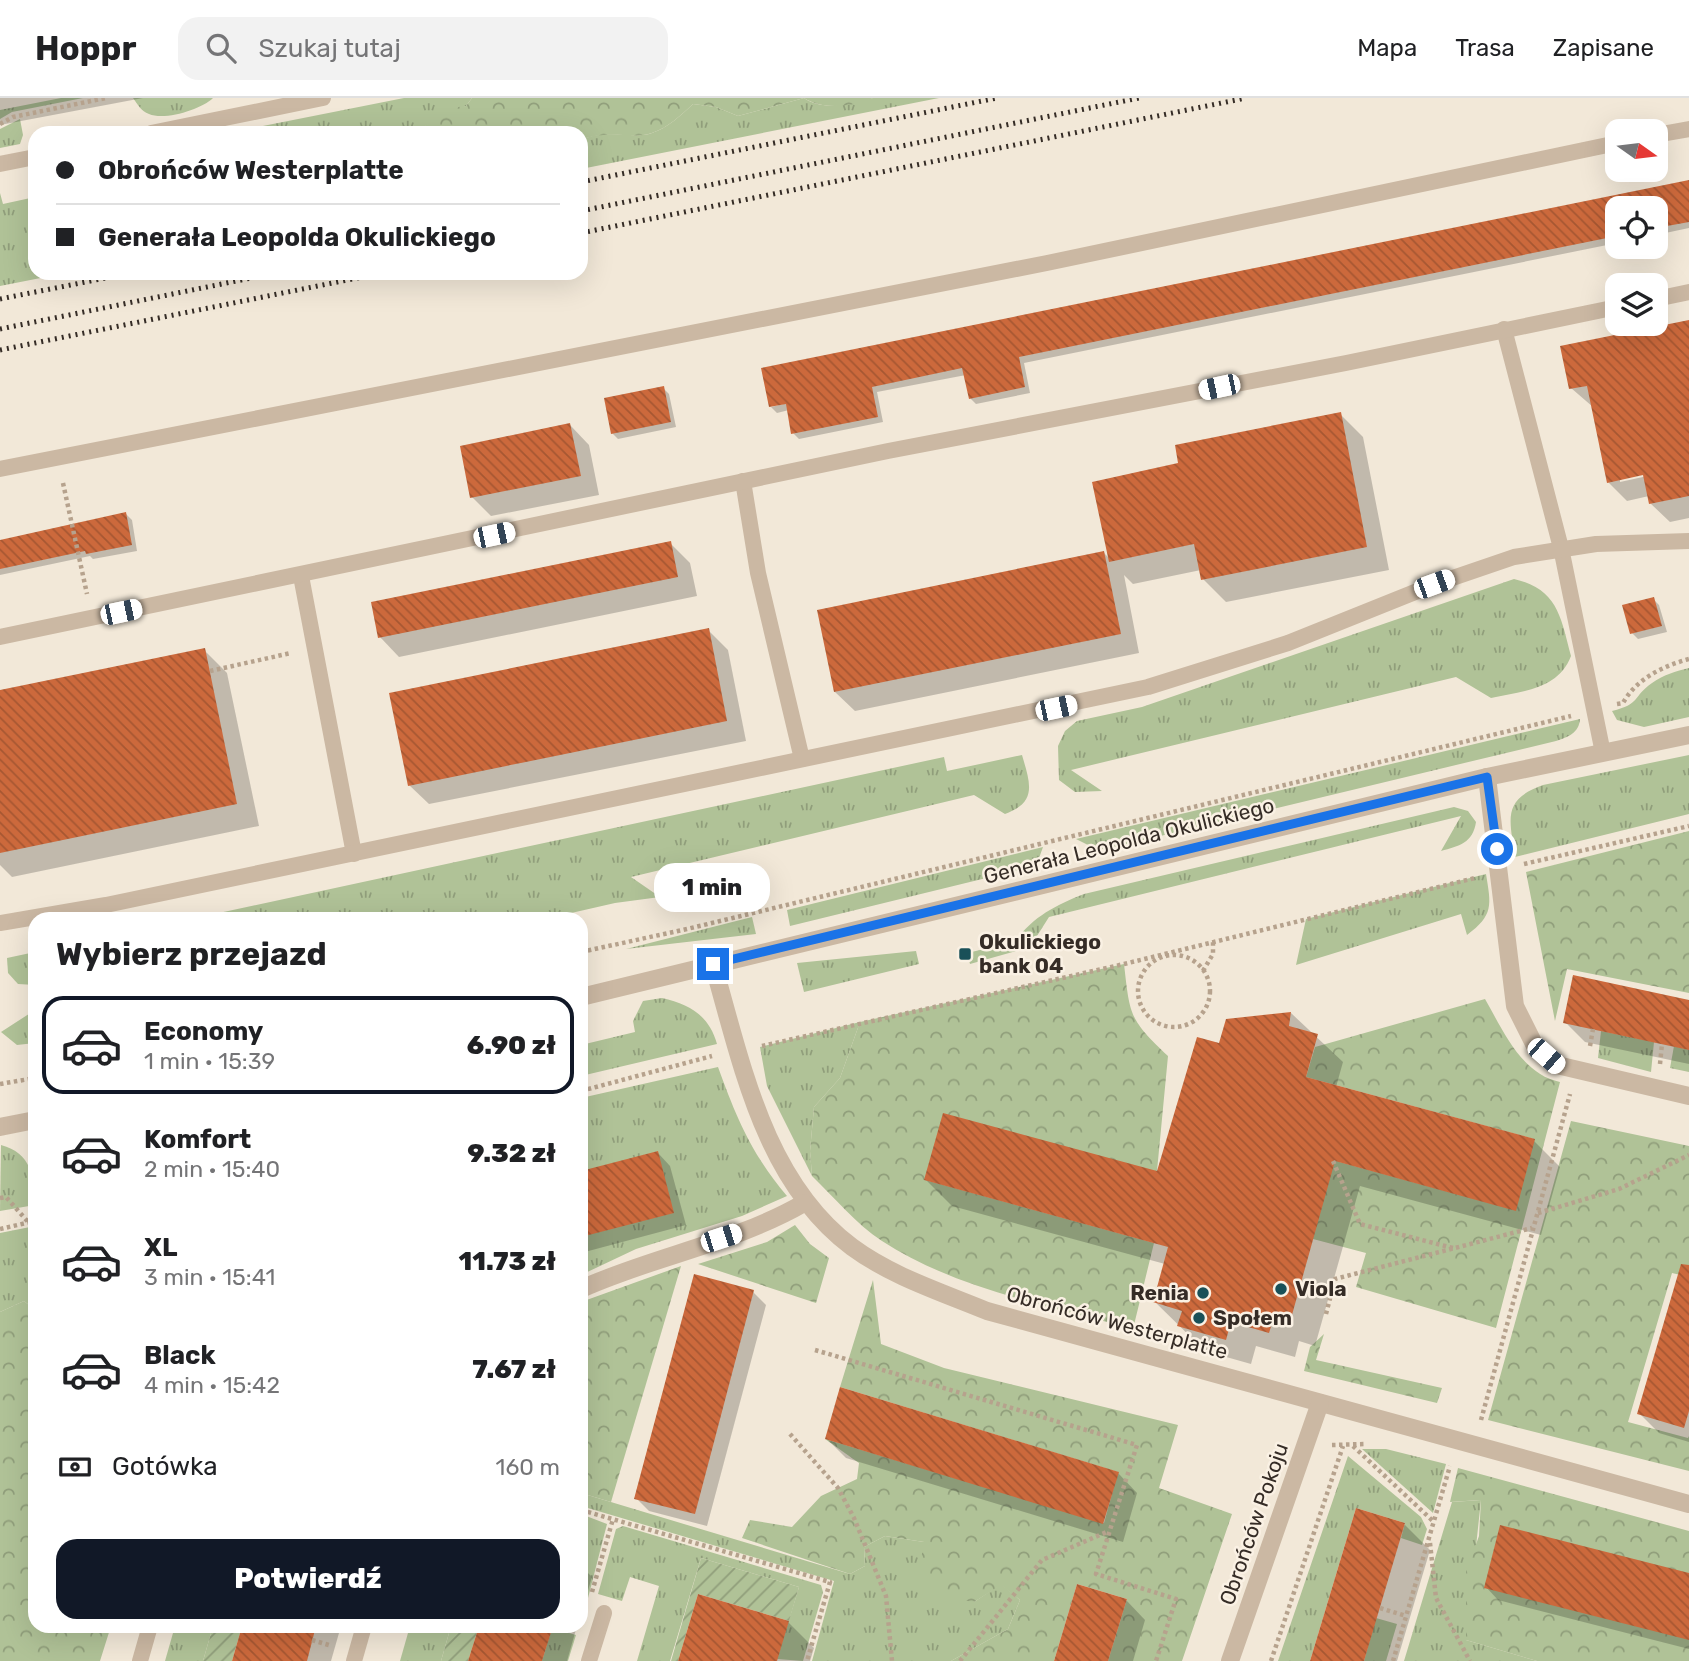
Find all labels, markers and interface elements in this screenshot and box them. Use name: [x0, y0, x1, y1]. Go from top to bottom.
search box: [178, 17, 668, 80]
text: Hoppr: [35, 29, 136, 68]
icon: search: [202, 29, 240, 67]
text: Szukaj tutaj: [258, 33, 401, 64]
text: Mapa: [1357, 34, 1417, 62]
text: Trasa: [1455, 34, 1515, 62]
text: Zapisane: [1553, 34, 1654, 62]
north arrow: [1605, 119, 1668, 182]
map controls: [1605, 119, 1668, 336]
text: Obrońców Westerplatte: [98, 155, 404, 186]
button: locate: [1605, 196, 1668, 259]
text: Generała Leopolda Okulickiego: [98, 222, 496, 253]
button: layers: [1605, 273, 1668, 336]
car: [1197, 372, 1242, 402]
car: [472, 520, 517, 550]
car: [1411, 567, 1458, 601]
car: [99, 597, 144, 627]
car: [1034, 693, 1079, 723]
street label: Generała Leopolda Okulickiego: [981, 792, 1277, 889]
route start: [1481, 833, 1513, 865]
callout: 1 min: [655, 862, 771, 912]
text: 1 min: [682, 873, 742, 901]
place label: Okulickiego bank 04: [979, 929, 1101, 978]
text: Wybierz przejazd: [56, 935, 327, 973]
marker: Okulickiego bank 04: [957, 946, 973, 962]
route end: [697, 948, 729, 980]
icon: car: [60, 1014, 123, 1077]
text: Economy: [144, 1016, 263, 1047]
text: 6.90 zł: [467, 1030, 556, 1061]
car: [1524, 1034, 1569, 1078]
text: 1 min · 15:39: [144, 1047, 275, 1075]
icon: car: [60, 1122, 123, 1185]
text: Komfort: [144, 1124, 251, 1155]
text: 9.32 zł: [467, 1138, 556, 1169]
text: 2 min · 15:40: [144, 1155, 280, 1183]
car: [698, 1222, 745, 1254]
icon: car: [60, 1230, 123, 1293]
text: XL: [144, 1232, 177, 1263]
text: 11.73 zł: [459, 1246, 556, 1277]
text: 3 min · 15:41: [144, 1263, 275, 1291]
place label: Viola: [1295, 1276, 1347, 1301]
place label: Renia: [1130, 1280, 1189, 1305]
street label: Obrońców Westerplatte: [1004, 1281, 1230, 1364]
marker: Viola: [1273, 1281, 1289, 1297]
marker: Renia: [1195, 1285, 1211, 1301]
place label: Społem: [1213, 1305, 1292, 1330]
marker: Społem: [1191, 1310, 1207, 1326]
icon: car: [60, 1338, 123, 1401]
text: Black: [144, 1340, 216, 1371]
text: 7.67 zł: [472, 1354, 556, 1385]
text: 4 min · 15:42: [144, 1371, 280, 1399]
street label: Obrońców Pokoju: [1214, 1439, 1293, 1608]
icon: cash: [56, 1448, 94, 1486]
text: Gotówka: [112, 1451, 218, 1482]
text: 160 m: [496, 1453, 560, 1481]
button: Potwierdź: [56, 1539, 560, 1619]

